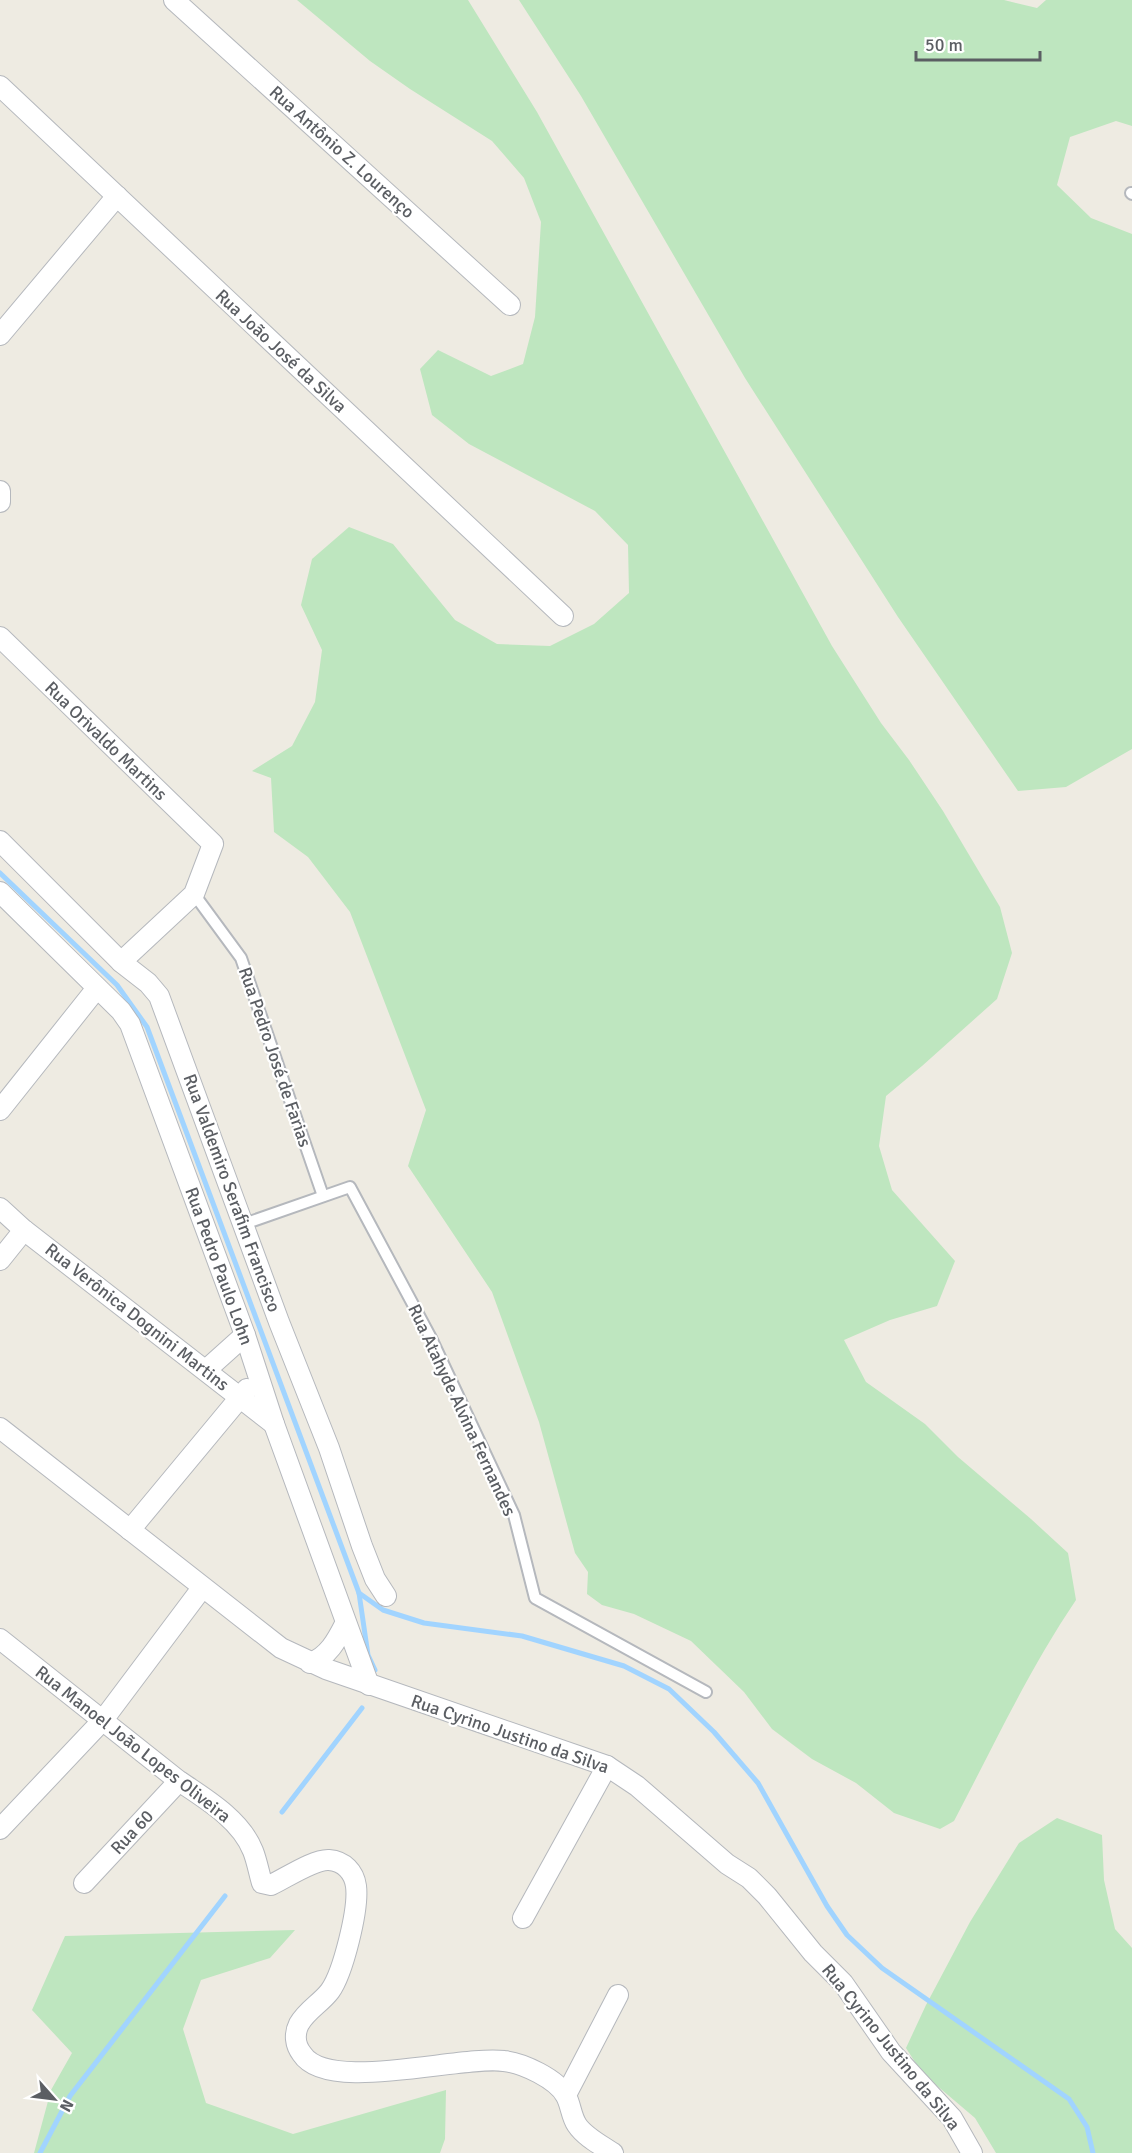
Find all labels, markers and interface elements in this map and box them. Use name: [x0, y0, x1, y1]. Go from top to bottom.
scale bar: [916, 24, 1040, 62]
text: 50 m: [925, 34, 963, 56]
street label: Rua Antônio Z. Lourenço: [265, 81, 419, 223]
street label: Rua João José da Silva: [211, 285, 351, 417]
street label: Rua Orivaldo Martins: [40, 677, 172, 805]
street label: Rua Pedro José de Farias: [234, 964, 316, 1150]
street label: Rua Valdemiro Serafim Francisco: [179, 1071, 285, 1315]
street label: Rua Pedro Paulo Lohn: [180, 1184, 258, 1348]
street label: Rua Verônica Dognini Martins: [41, 1238, 233, 1396]
street label: Rua Atahyde Alvina Fernandes: [403, 1301, 521, 1519]
street label: Rua Manoel João Lopes Oliveira: [31, 1661, 235, 1827]
street label: Rua Cyrino Justino da Silva: [408, 1690, 612, 1778]
street label: Rua 60: [106, 1805, 158, 1859]
street label: Rua Cyrino Justino da Silva: [817, 1959, 965, 2135]
north arrow: [24, 2069, 84, 2129]
text: N: [55, 2096, 78, 2115]

